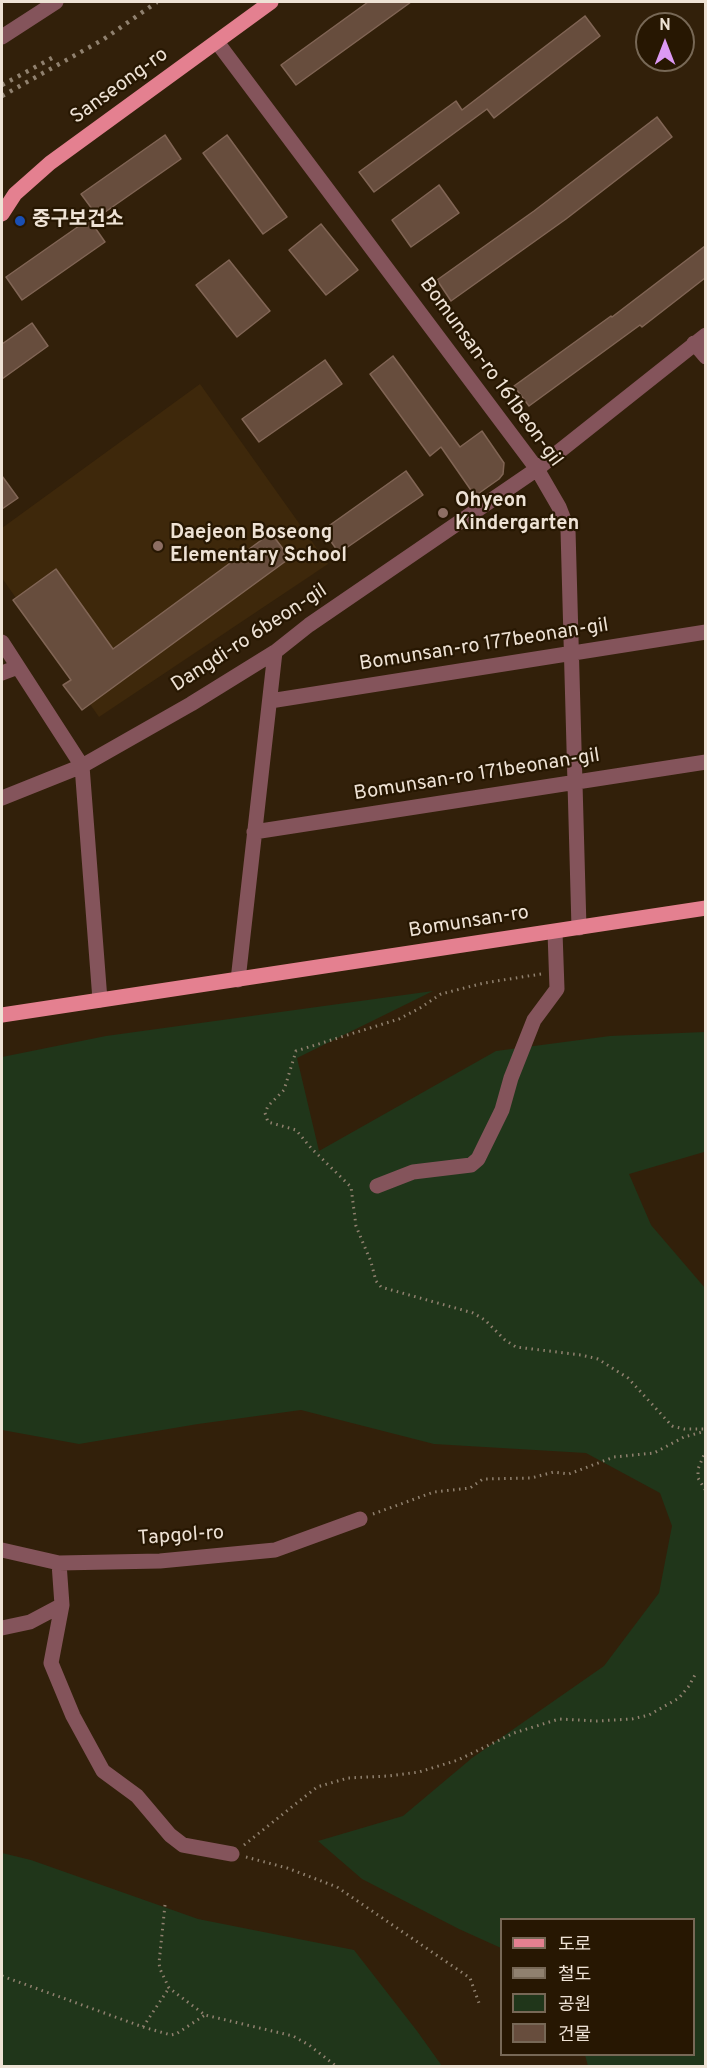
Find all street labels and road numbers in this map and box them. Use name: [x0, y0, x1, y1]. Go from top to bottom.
street label: Sanseong-ro: [67, 44, 173, 130]
street label: Bomunsan-ro 161beon-gil: [413, 274, 567, 472]
street label: Dangdi-ro 6beon-gil: [168, 580, 332, 698]
street label: Bomunsan-ro 177beonan-gil: [358, 614, 610, 678]
street label: Bomunsan-ro 171beonan-gil: [352, 745, 602, 807]
street label: Bomunsan-ro: [407, 902, 531, 944]
street label: Tapgol-ro: [137, 1522, 225, 1552]

